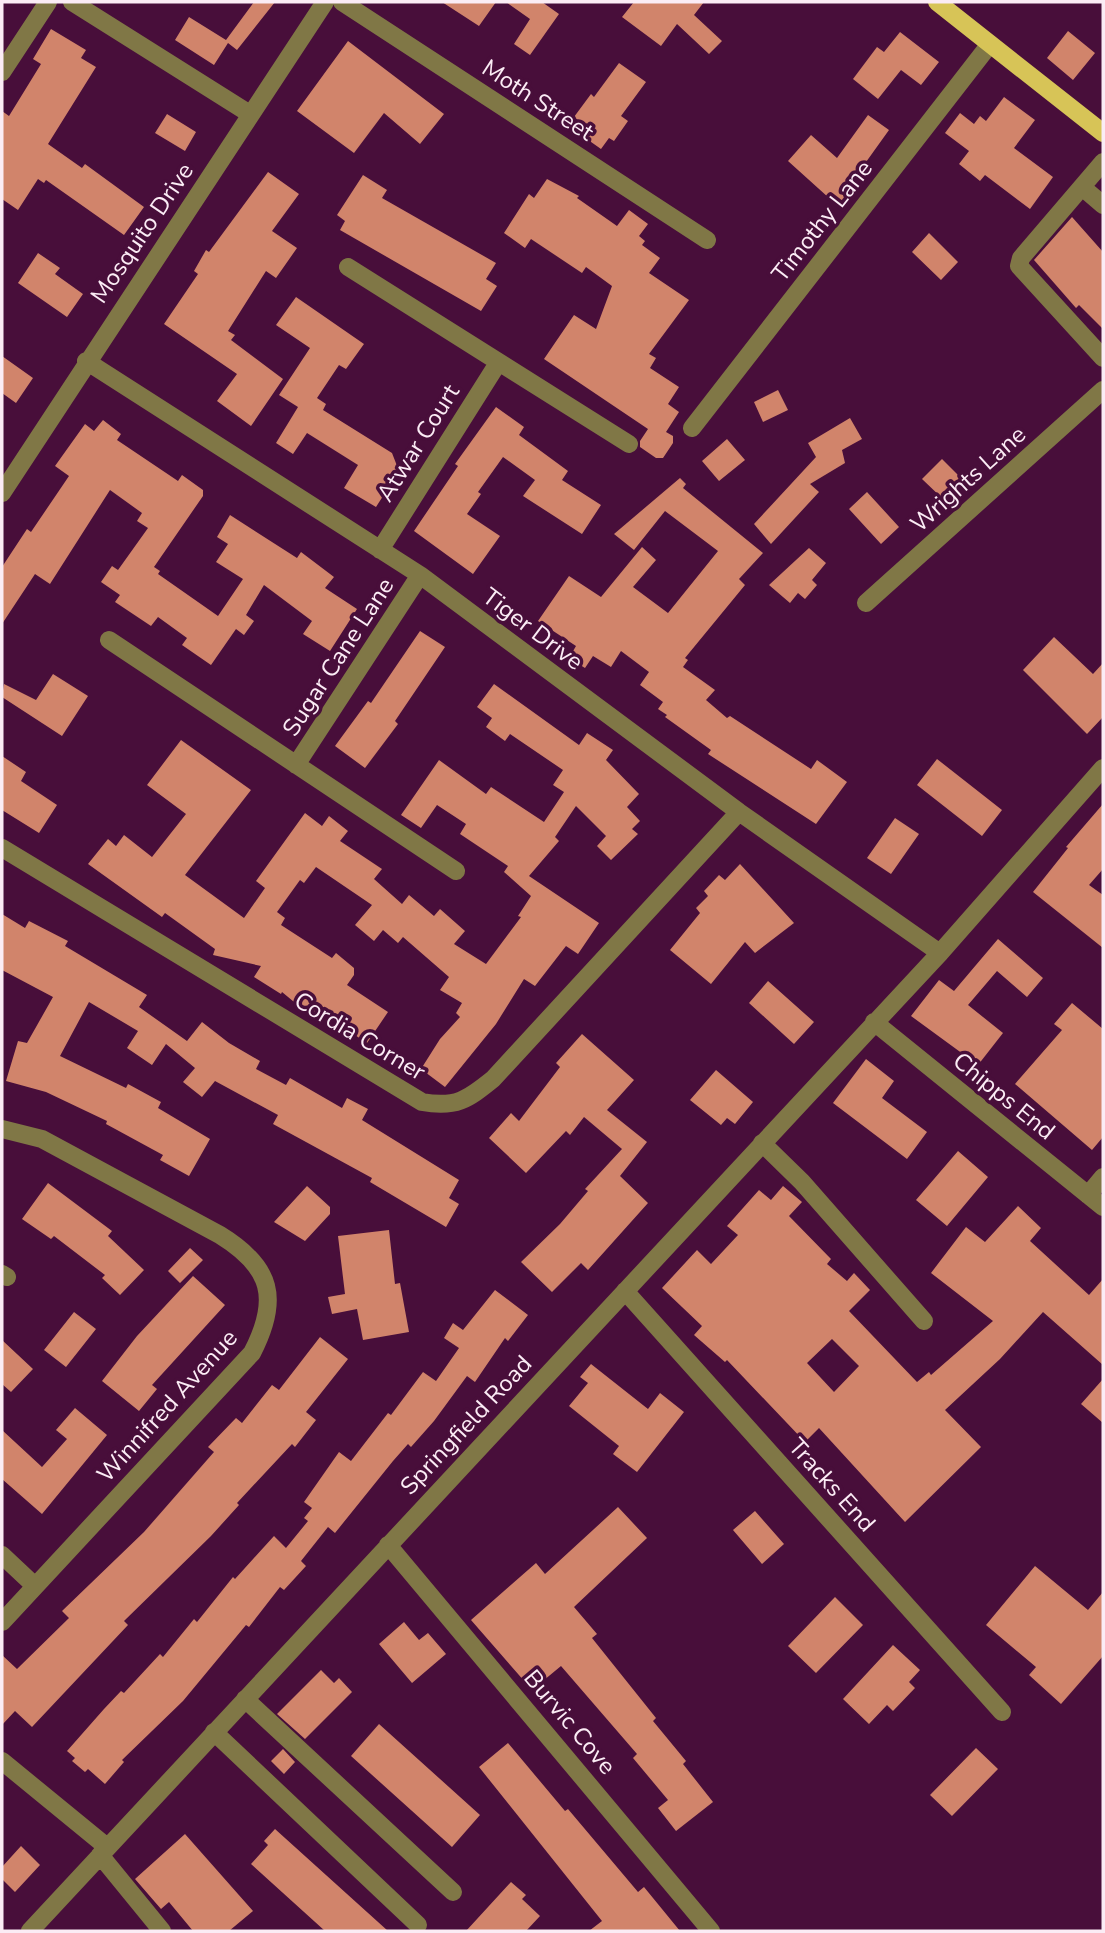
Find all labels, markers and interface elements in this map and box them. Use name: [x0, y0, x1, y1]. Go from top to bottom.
street label: Moth Street: [476, 52, 601, 148]
street label: Timothy Lane: [764, 153, 880, 289]
street label: Mosquito Drive: [83, 156, 201, 310]
street label: Atwar Court: [369, 378, 467, 508]
street label: Wrights Lane: [903, 419, 1033, 539]
street label: Sugar Cane Lane: [275, 572, 401, 742]
street label: Tiger Drive: [476, 581, 590, 677]
street label: Cordia Corner: [288, 984, 432, 1088]
street label: Chipps End: [946, 1045, 1062, 1147]
street label: Winnifred Avenue: [90, 1323, 244, 1489]
street label: Springfield Road: [393, 1348, 539, 1502]
street label: Tracks End: [781, 1431, 883, 1539]
street label: Burvic Cove: [517, 1663, 623, 1781]

